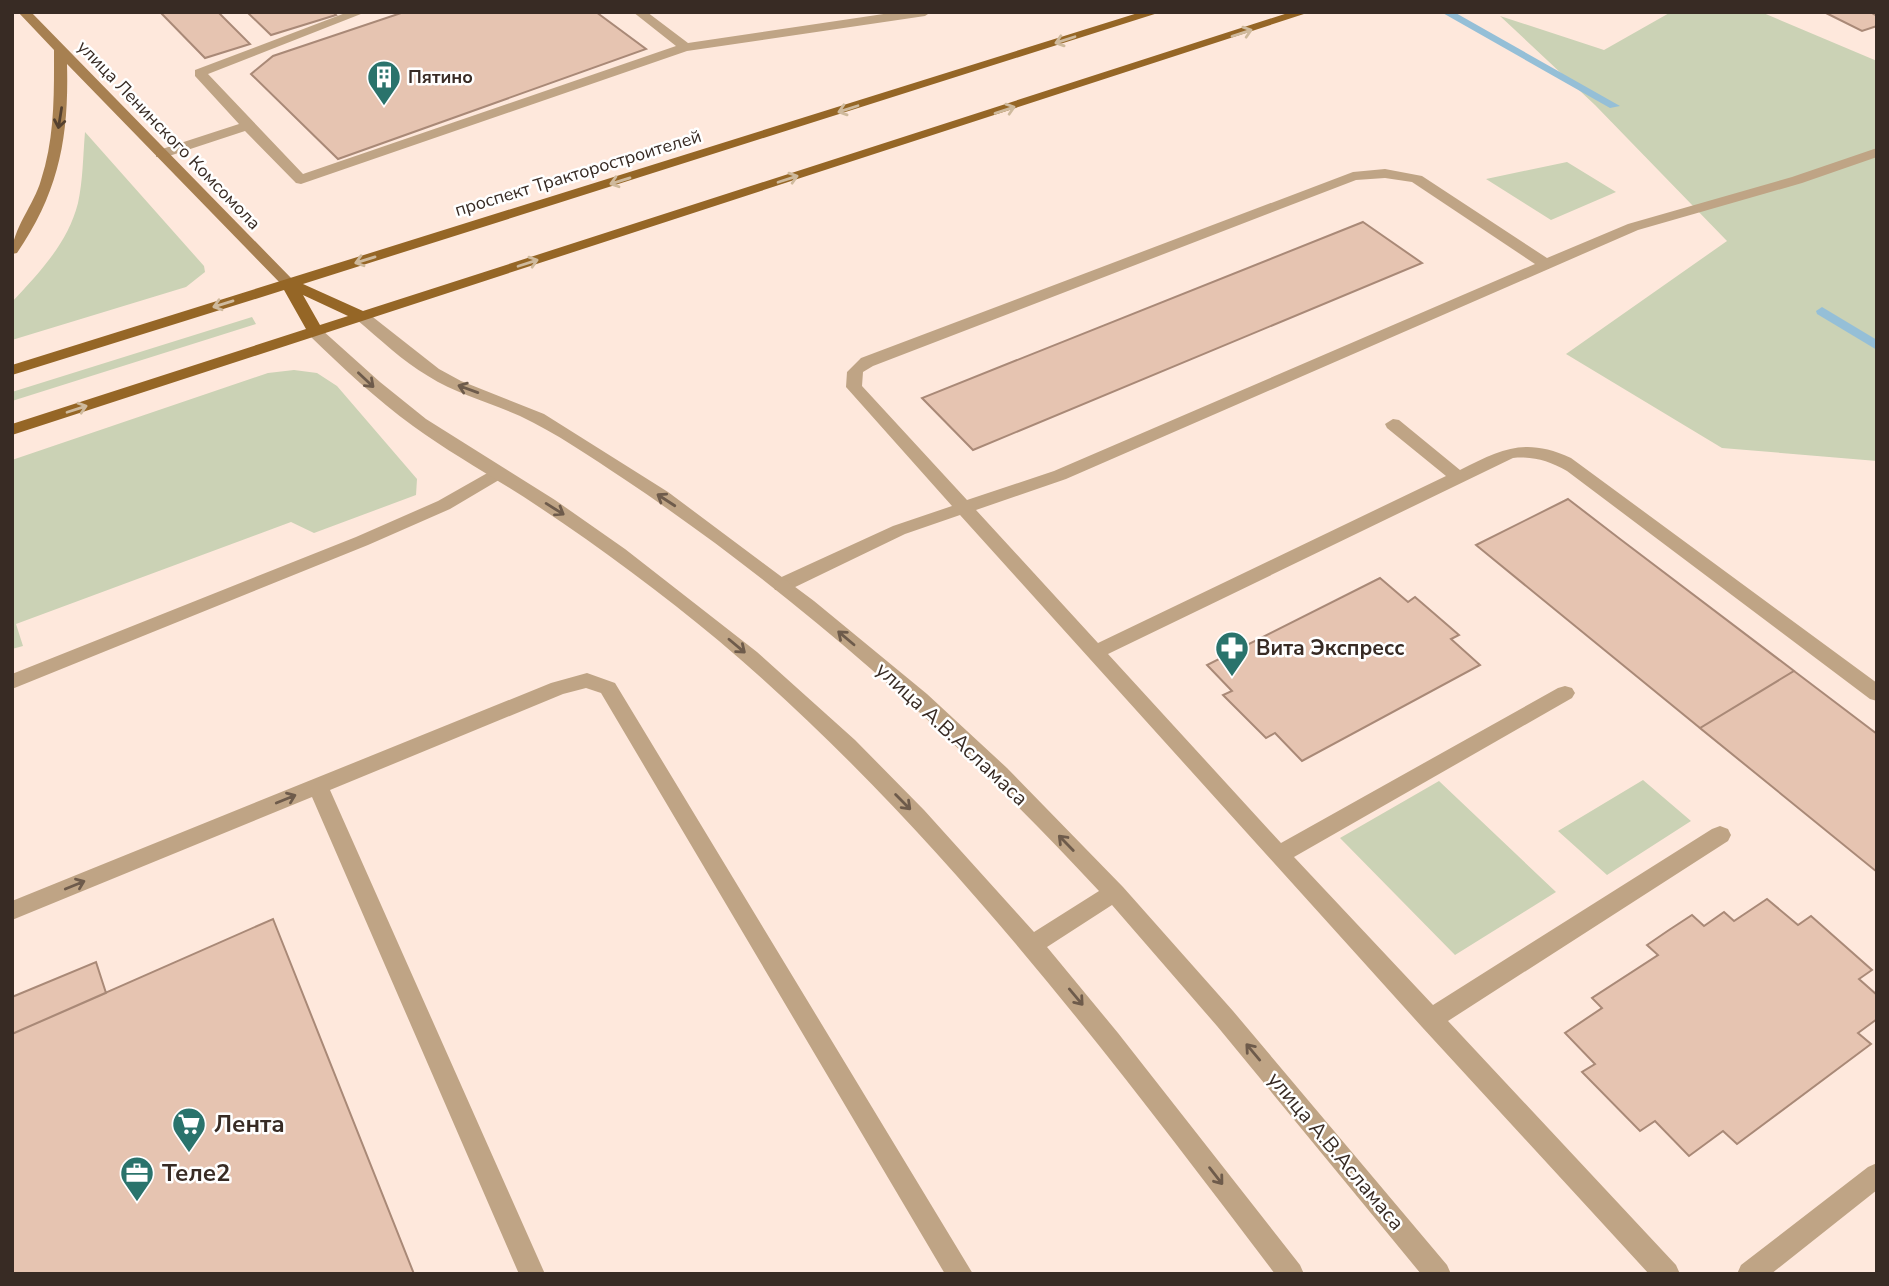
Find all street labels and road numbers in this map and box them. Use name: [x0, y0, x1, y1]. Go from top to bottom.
street label: улица Ленинского Комсомола: [72, 35, 266, 235]
street label: проспект Тракторостроителей: [452, 124, 704, 222]
street label: улица А.В.Асламаса: [870, 656, 1034, 812]
street label: улица А.В.Асламаса: [1261, 1066, 1411, 1236]

